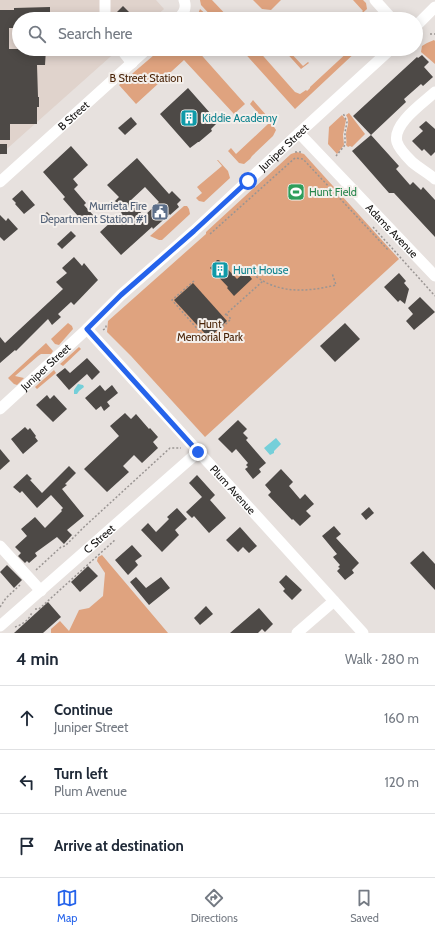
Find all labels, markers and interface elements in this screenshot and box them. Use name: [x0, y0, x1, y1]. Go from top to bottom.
search box: [12, 12, 423, 56]
icon: search: [26, 23, 48, 45]
text: Search here: [58, 25, 133, 43]
park label: B Street Station: [109, 71, 183, 85]
street label: B Street: [55, 98, 92, 133]
building icon: Kiddie Academy: [179, 108, 199, 128]
place label: Kiddie Academy: [202, 111, 278, 125]
street label: Juniper Street: [255, 121, 312, 175]
route start: [239, 172, 257, 190]
sports icon: Hunt Field: [286, 182, 306, 202]
place label: Hunt Field: [309, 185, 357, 199]
place label: Murrieta Fire Department Station #1: [40, 199, 147, 226]
street label: Adams Avenue: [363, 201, 421, 261]
public building icon: Murrieta Fire Department Station #1: [150, 202, 170, 222]
building icon: Hunt House: [210, 260, 230, 280]
place label: Hunt House: [233, 263, 289, 277]
park label: Hunt Memorial Park: [177, 317, 243, 344]
street label: Juniper Street: [17, 340, 74, 394]
route end: [189, 443, 207, 461]
street label: Plum Avenue: [207, 462, 259, 517]
street label: C Street: [80, 521, 118, 557]
text: 4 min: [16, 649, 59, 669]
text: Walk · 280 m: [345, 651, 419, 667]
text: Continue: [54, 701, 113, 719]
icon: ahead: [16, 707, 38, 729]
text: 160 m: [384, 710, 419, 726]
text: Juniper Street: [54, 719, 128, 735]
text: Turn left: [54, 765, 108, 783]
icon: left: [16, 771, 38, 793]
text: 120 m: [385, 774, 419, 790]
text: Plum Avenue: [54, 783, 127, 799]
icon: arrive: [16, 835, 38, 857]
text: Arrive at destination: [54, 837, 184, 855]
tab: Map: [56, 887, 78, 925]
tab: Directions: [191, 887, 238, 925]
tab: Saved: [350, 887, 379, 925]

